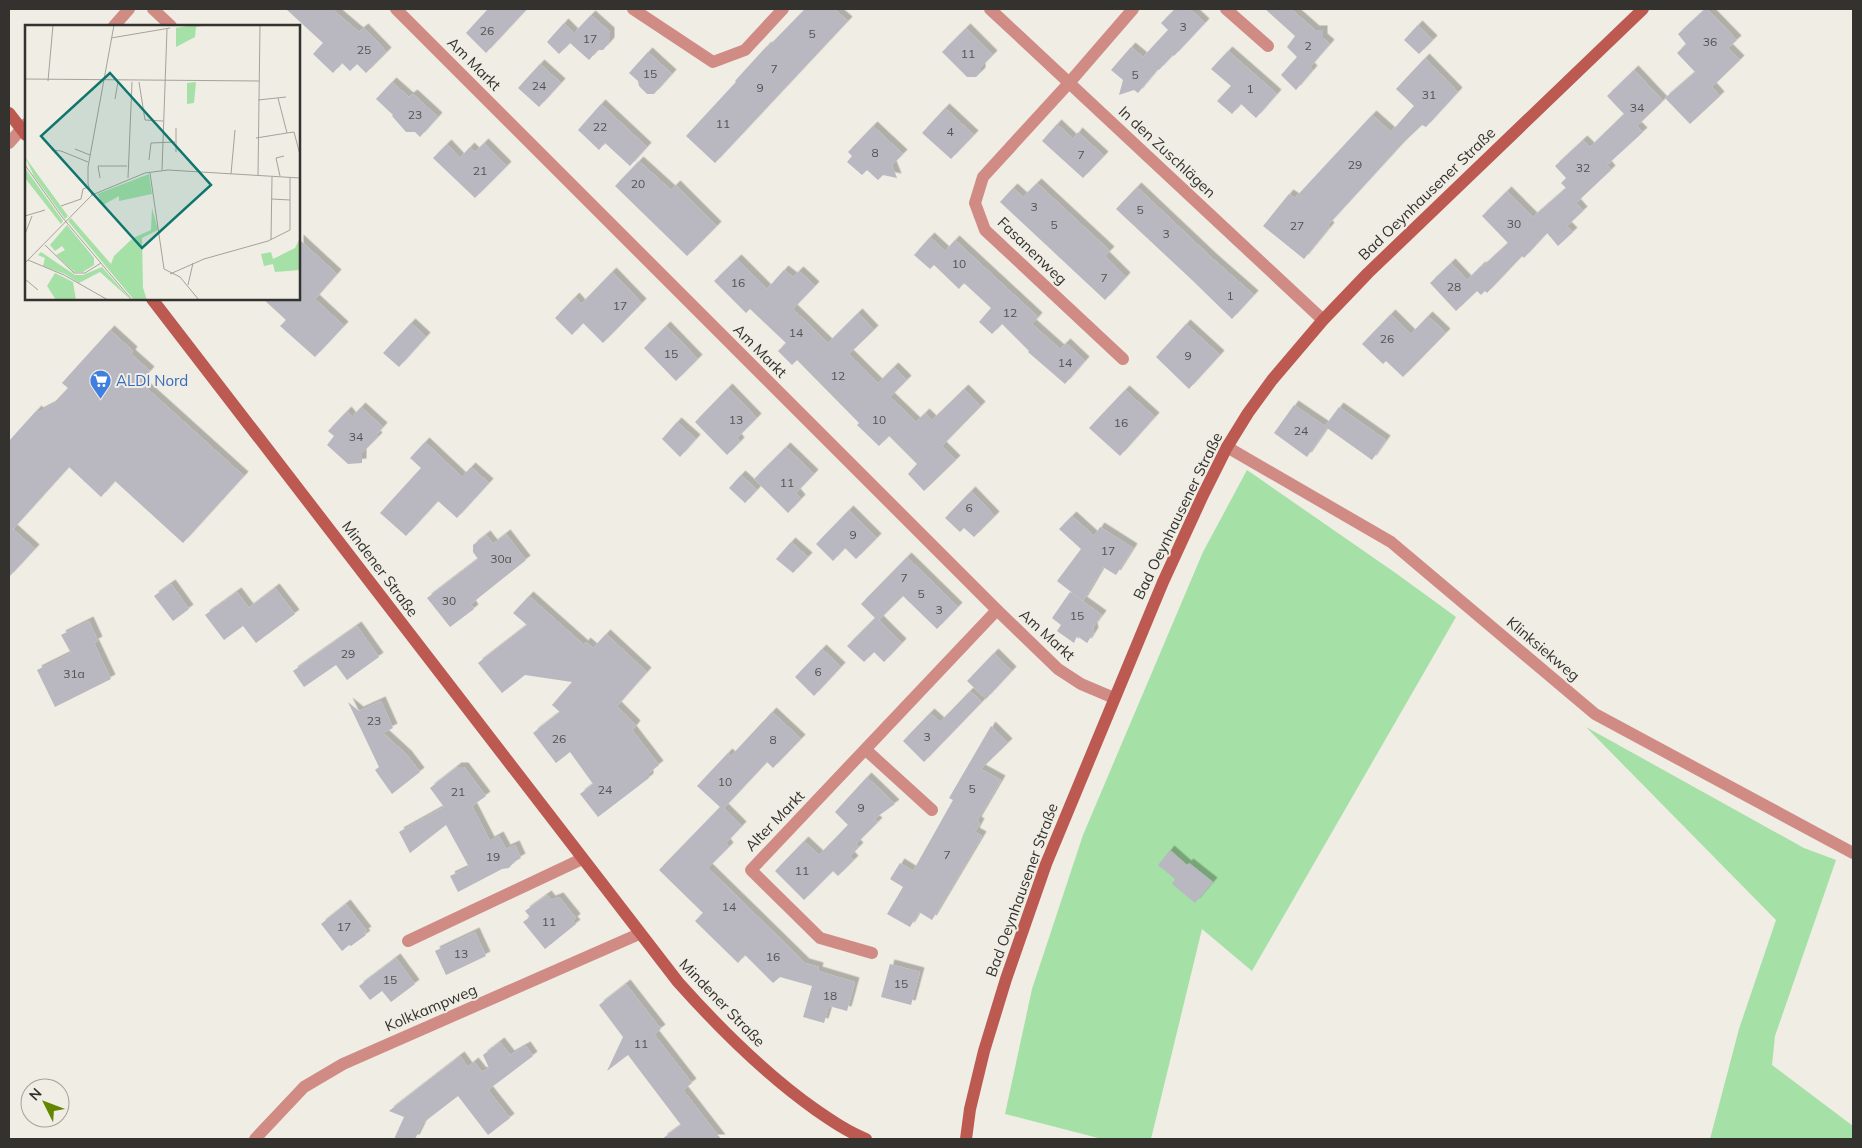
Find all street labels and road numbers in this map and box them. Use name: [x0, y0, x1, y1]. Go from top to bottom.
street label: Am Markt: [444, 33, 505, 94]
street label: In den Zuschlägen: [1115, 102, 1220, 202]
street label: Bad Oeynhausener Straße: [1354, 123, 1499, 264]
street label: Fasanenweg: [994, 213, 1071, 289]
street label: Am Markt: [730, 320, 791, 381]
street label: Bad Oeynhausener Straße: [1129, 429, 1226, 602]
street label: Mindener Straße: [338, 517, 423, 620]
street label: Am Markt: [1016, 605, 1079, 665]
street label: Klinksiekweg: [1503, 612, 1584, 685]
street label: Alter Markt: [741, 786, 808, 855]
street label: Bad Oeynhausener Straße: [981, 800, 1062, 979]
street label: Mindener Straße: [675, 955, 769, 1051]
street label: Kolkkampweg: [382, 980, 480, 1035]

